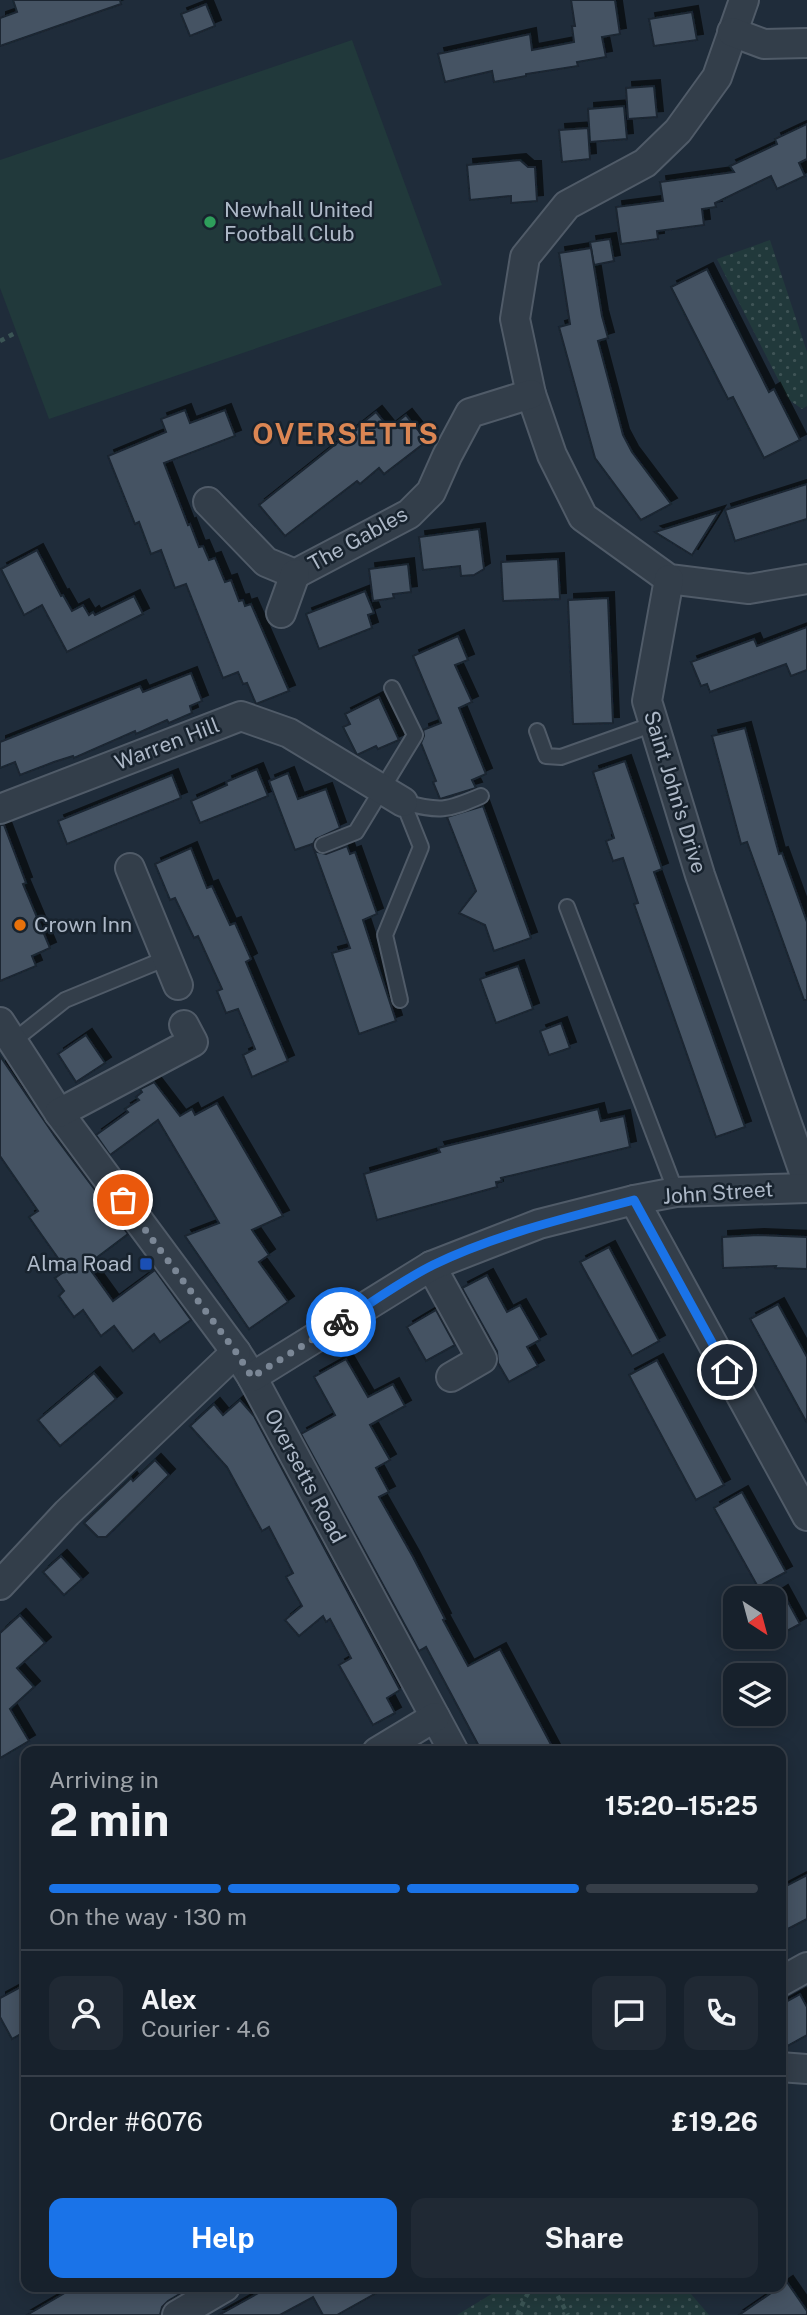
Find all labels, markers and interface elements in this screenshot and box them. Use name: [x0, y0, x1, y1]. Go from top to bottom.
place label: Newhall United Football Club: [224, 197, 373, 246]
marker: Newhall United Football Club: [202, 214, 218, 230]
district label: OVERSETTS: [252, 417, 440, 450]
street label: The Gables: [304, 501, 412, 576]
street label: Saint John's Drive: [639, 708, 712, 876]
street label: Warren Hill: [111, 712, 223, 775]
place label: Crown Inn: [34, 912, 132, 937]
marker: Crown Inn: [12, 917, 28, 933]
pin: [93, 1170, 153, 1230]
street label: John Street: [662, 1176, 774, 1209]
icon: bag: [104, 1181, 142, 1219]
place label: Alma Road: [26, 1251, 132, 1276]
marker: Alma Road: [138, 1256, 154, 1272]
courier: [306, 1287, 376, 1357]
icon: bike: [322, 1303, 360, 1341]
pin: [697, 1340, 757, 1400]
icon: home: [708, 1351, 746, 1389]
street label: Oversetts Road: [260, 1404, 351, 1547]
north arrow: [723, 1586, 786, 1648]
map controls: [723, 1586, 786, 1726]
button: layers: [723, 1663, 786, 1726]
text: Arriving in: [49, 1766, 159, 1793]
text: 15:20–15:25: [605, 1790, 758, 1821]
text: 2 min: [49, 1792, 169, 1846]
text: On the way · 130 m: [49, 1903, 247, 1930]
button: person: [49, 1976, 123, 2050]
button: chat: [592, 1976, 666, 2050]
button: phone: [684, 1976, 758, 2050]
text: Alex: [141, 1984, 197, 2015]
text: Courier · 4.6: [141, 2015, 270, 2042]
text: Order #6076: [49, 2106, 203, 2137]
text: £19.26: [672, 2106, 758, 2137]
button: Help: [49, 2198, 397, 2278]
button: Share: [411, 2198, 758, 2278]

